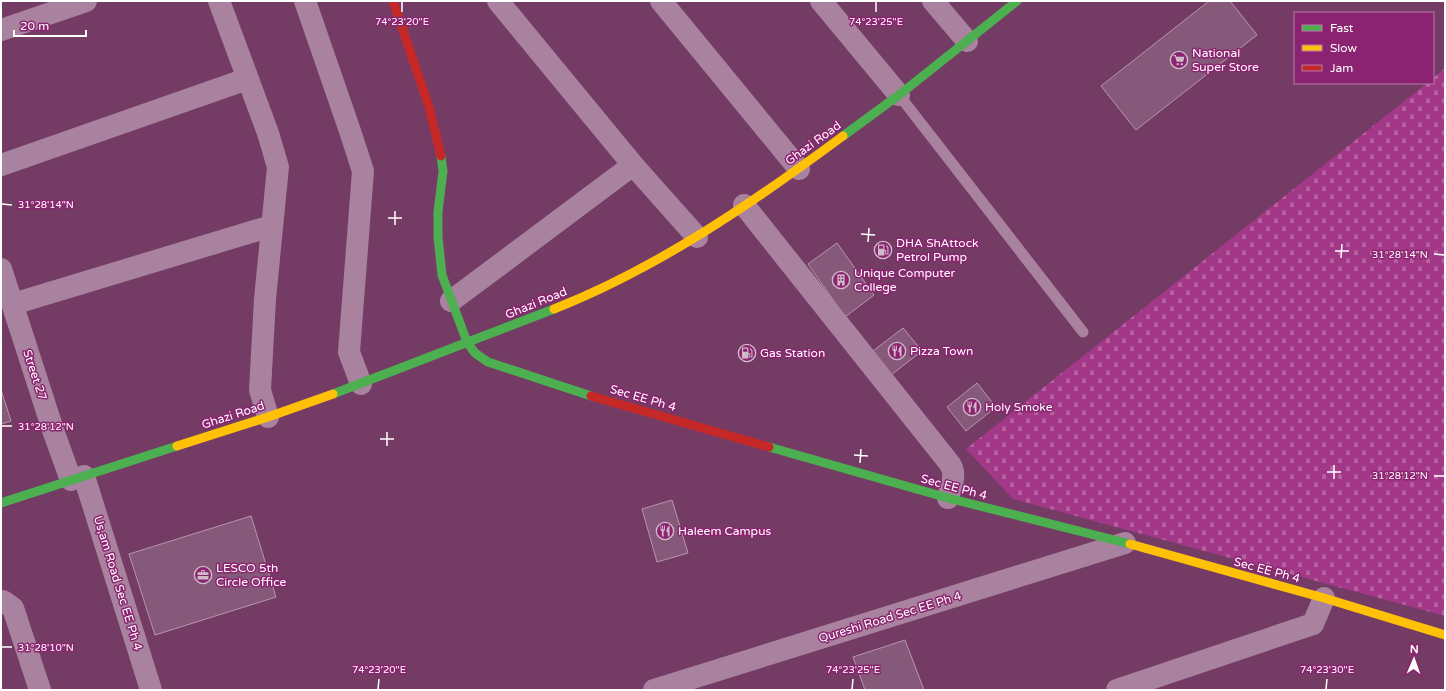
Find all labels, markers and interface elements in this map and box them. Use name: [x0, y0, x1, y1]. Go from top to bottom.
scale bar: [14, 12, 86, 38]
legend: [1294, 12, 1434, 84]
text: 74°23'20"E: [375, 16, 429, 28]
text: 74°23'25"E: [849, 16, 903, 28]
text: 20 m: [20, 19, 49, 33]
text: Fast: [1330, 21, 1354, 35]
text: Slow: [1330, 41, 1357, 55]
place label: National Super Store: [1192, 46, 1259, 74]
supermarket icon: National Super Store: [1169, 50, 1189, 70]
text: Jam: [1330, 61, 1353, 75]
street label: Ghazi Road: [782, 118, 844, 168]
text: 31°28'14"N: [18, 199, 74, 211]
place label: DHA ShAttock Petrol Pump: [896, 236, 979, 264]
fuel station icon: DHA ShAttock Petrol Pump: [873, 240, 893, 260]
text: 31°28'14"N: [1372, 249, 1428, 261]
place label: Unique Computer College: [854, 266, 956, 294]
building icon: Unique Computer College: [831, 270, 851, 290]
street label: Ghazi Road: [503, 284, 569, 322]
restaurant icon: Pizza Town: [887, 341, 907, 361]
fuel station icon: Gas Station: [737, 343, 757, 363]
place label: Pizza Town: [910, 344, 973, 358]
place label: Gas Station: [760, 346, 825, 360]
street label: Street 27: [20, 348, 50, 402]
street label: Sec EE Ph 4: [608, 382, 678, 414]
restaurant icon: Holy Smoke: [962, 397, 982, 417]
street label: Ghazi Road: [200, 398, 266, 432]
place label: Holy Smoke: [985, 400, 1053, 414]
text: 31°28'12"N: [18, 421, 74, 433]
text: 31°28'12"N: [1372, 470, 1428, 482]
street label: Sec EE Ph 4: [919, 471, 989, 503]
street label: Us,am Road Sec EE Ph 4: [91, 514, 145, 652]
restaurant icon: Haleem Campus: [655, 521, 675, 541]
place label: Haleem Campus: [678, 524, 771, 538]
street label: Sec EE Ph 4: [1232, 554, 1302, 586]
place label: LESCO 5th Circle Office: [216, 561, 287, 589]
office icon: LESCO 5th Circle Office: [193, 565, 213, 585]
street label: Qureshi Road Sec EE Ph 4: [817, 588, 964, 645]
north arrow: [1394, 639, 1434, 679]
text: 31°28'10"N: [18, 642, 74, 654]
text: N: [1410, 643, 1419, 656]
text: 74°23'20"E: [352, 664, 406, 676]
text: 74°23'25"E: [826, 664, 880, 676]
text: 74°23'30"E: [1300, 664, 1354, 676]

